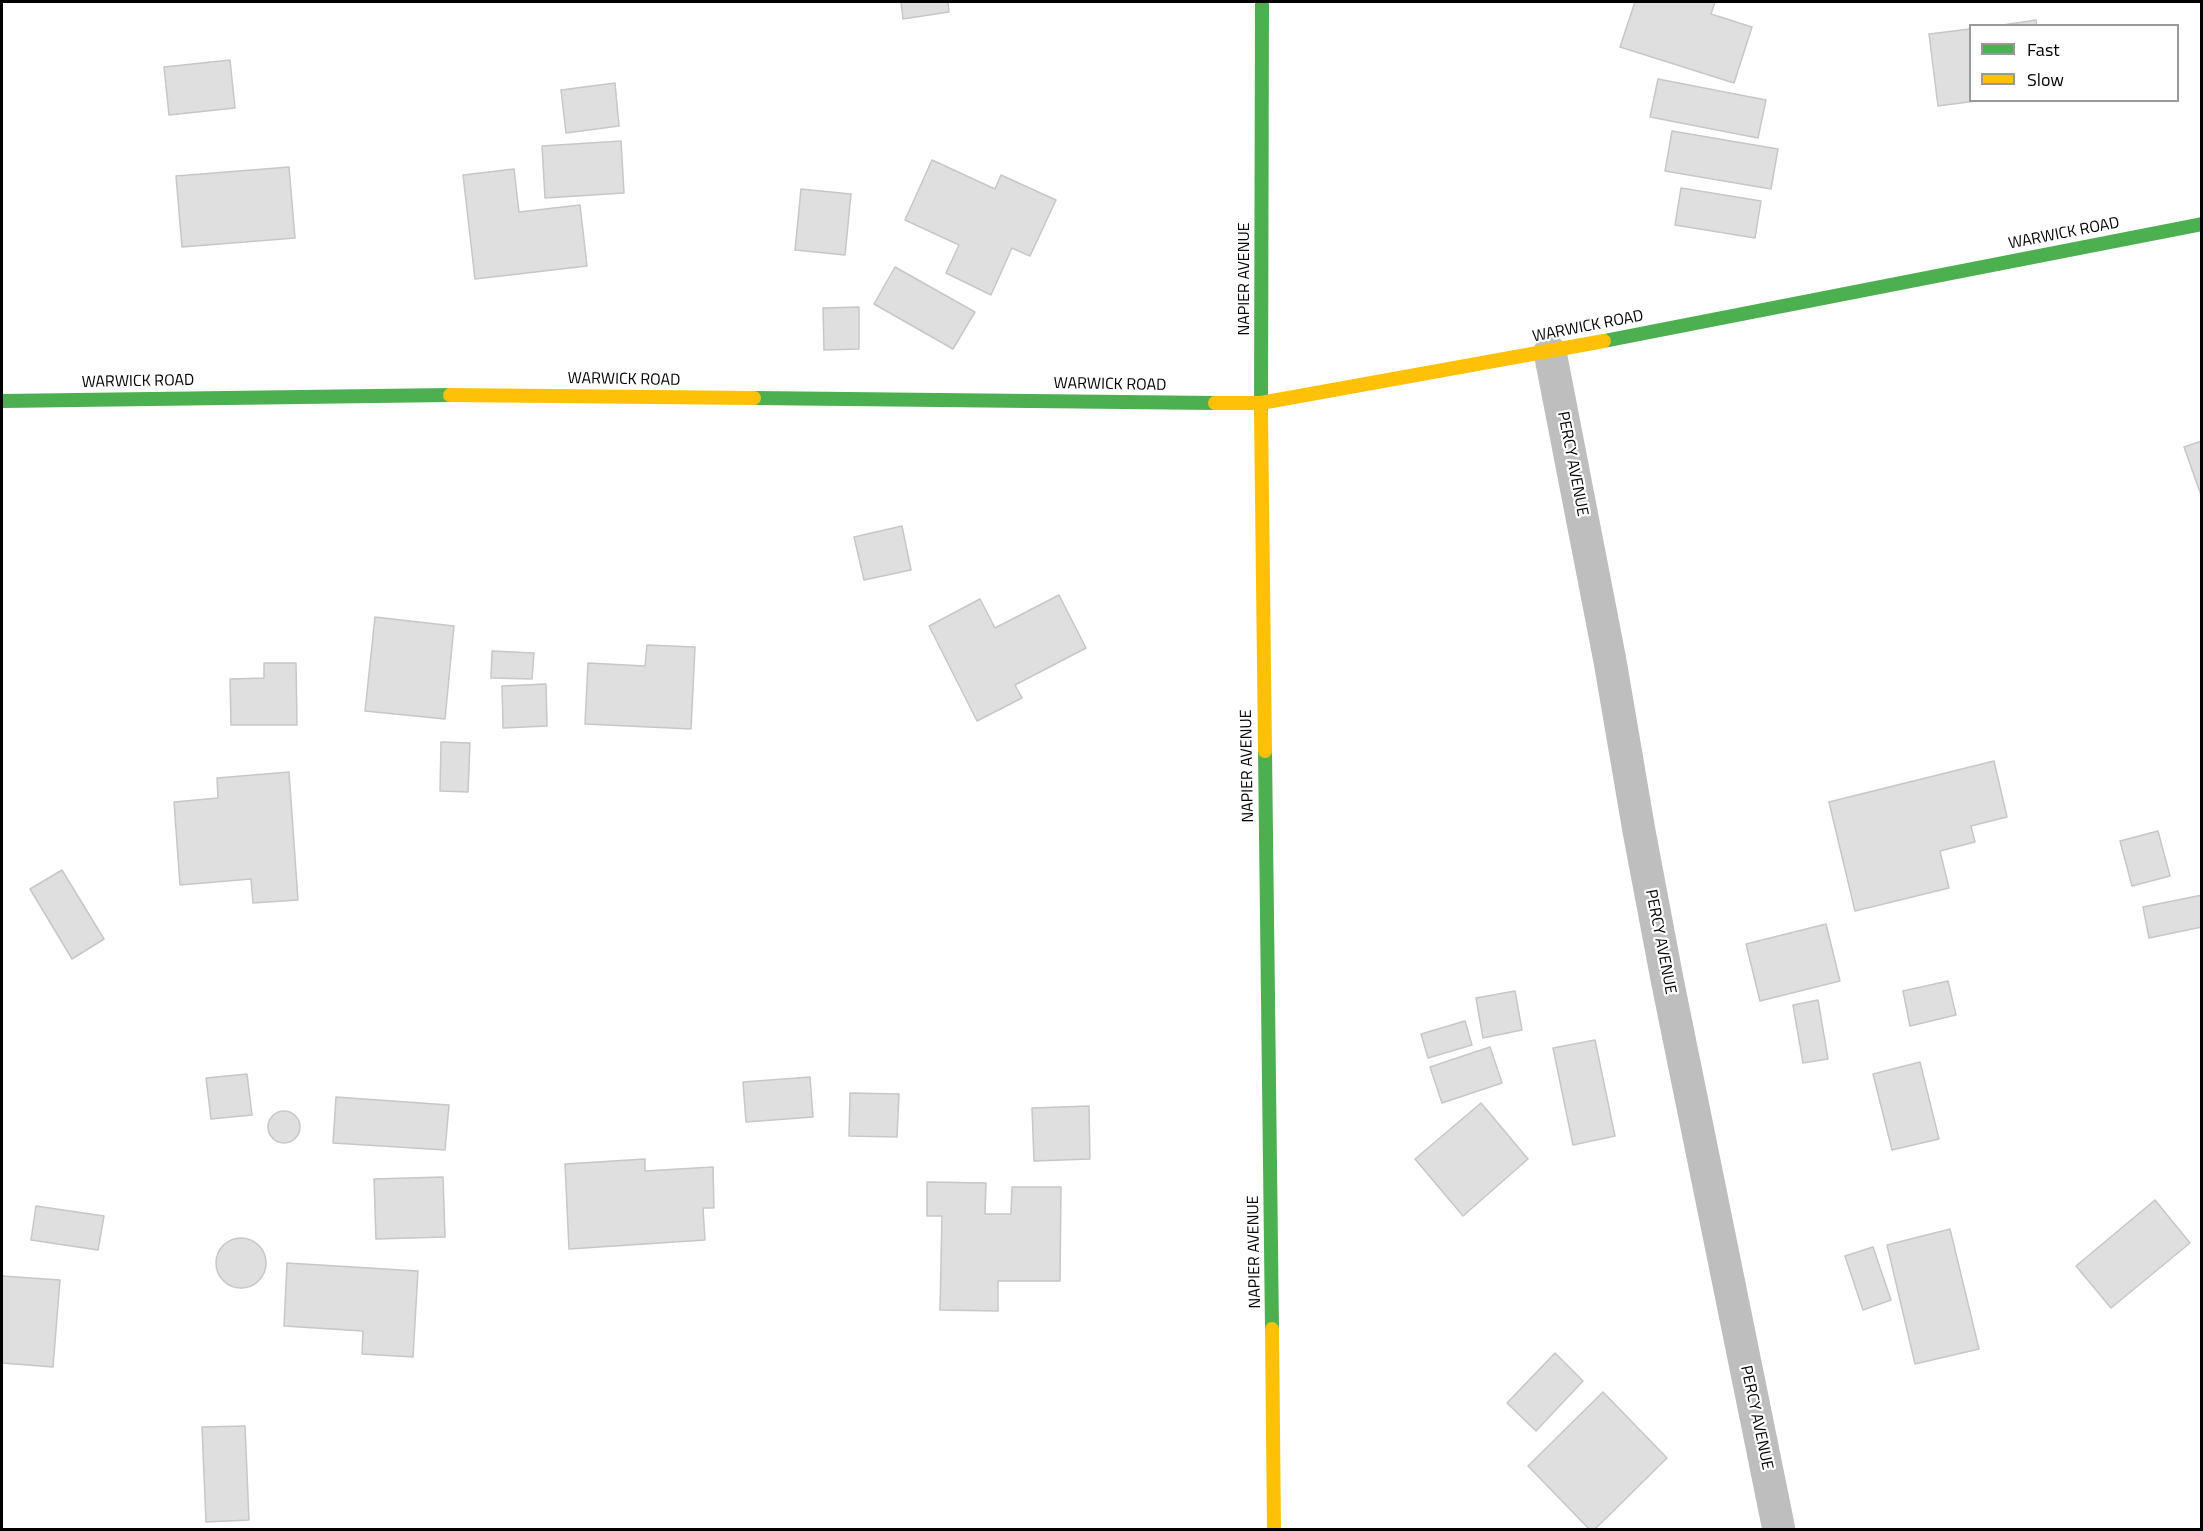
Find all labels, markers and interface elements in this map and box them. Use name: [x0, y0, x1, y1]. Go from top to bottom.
legend: [1969, 24, 2179, 102]
text: Fast: [2027, 36, 2060, 63]
text: Slow: [2027, 66, 2064, 93]
street label: WARWICK ROAD: [2007, 214, 2121, 254]
street label: NAPIER AVENUE: [1235, 222, 1255, 336]
street label: WARWICK ROAD: [1531, 307, 1645, 347]
street label: WARWICK ROAD: [567, 369, 681, 391]
street label: WARWICK ROAD: [81, 371, 195, 393]
street label: WARWICK ROAD: [1053, 374, 1167, 396]
street label: PERCY AVENUE: [1552, 410, 1592, 518]
street label: NAPIER AVENUE: [1237, 709, 1259, 823]
street label: PERCY AVENUE: [1640, 888, 1680, 996]
street label: NAPIER AVENUE: [1244, 1195, 1266, 1309]
street label: PERCY AVENUE: [1736, 1364, 1776, 1472]

